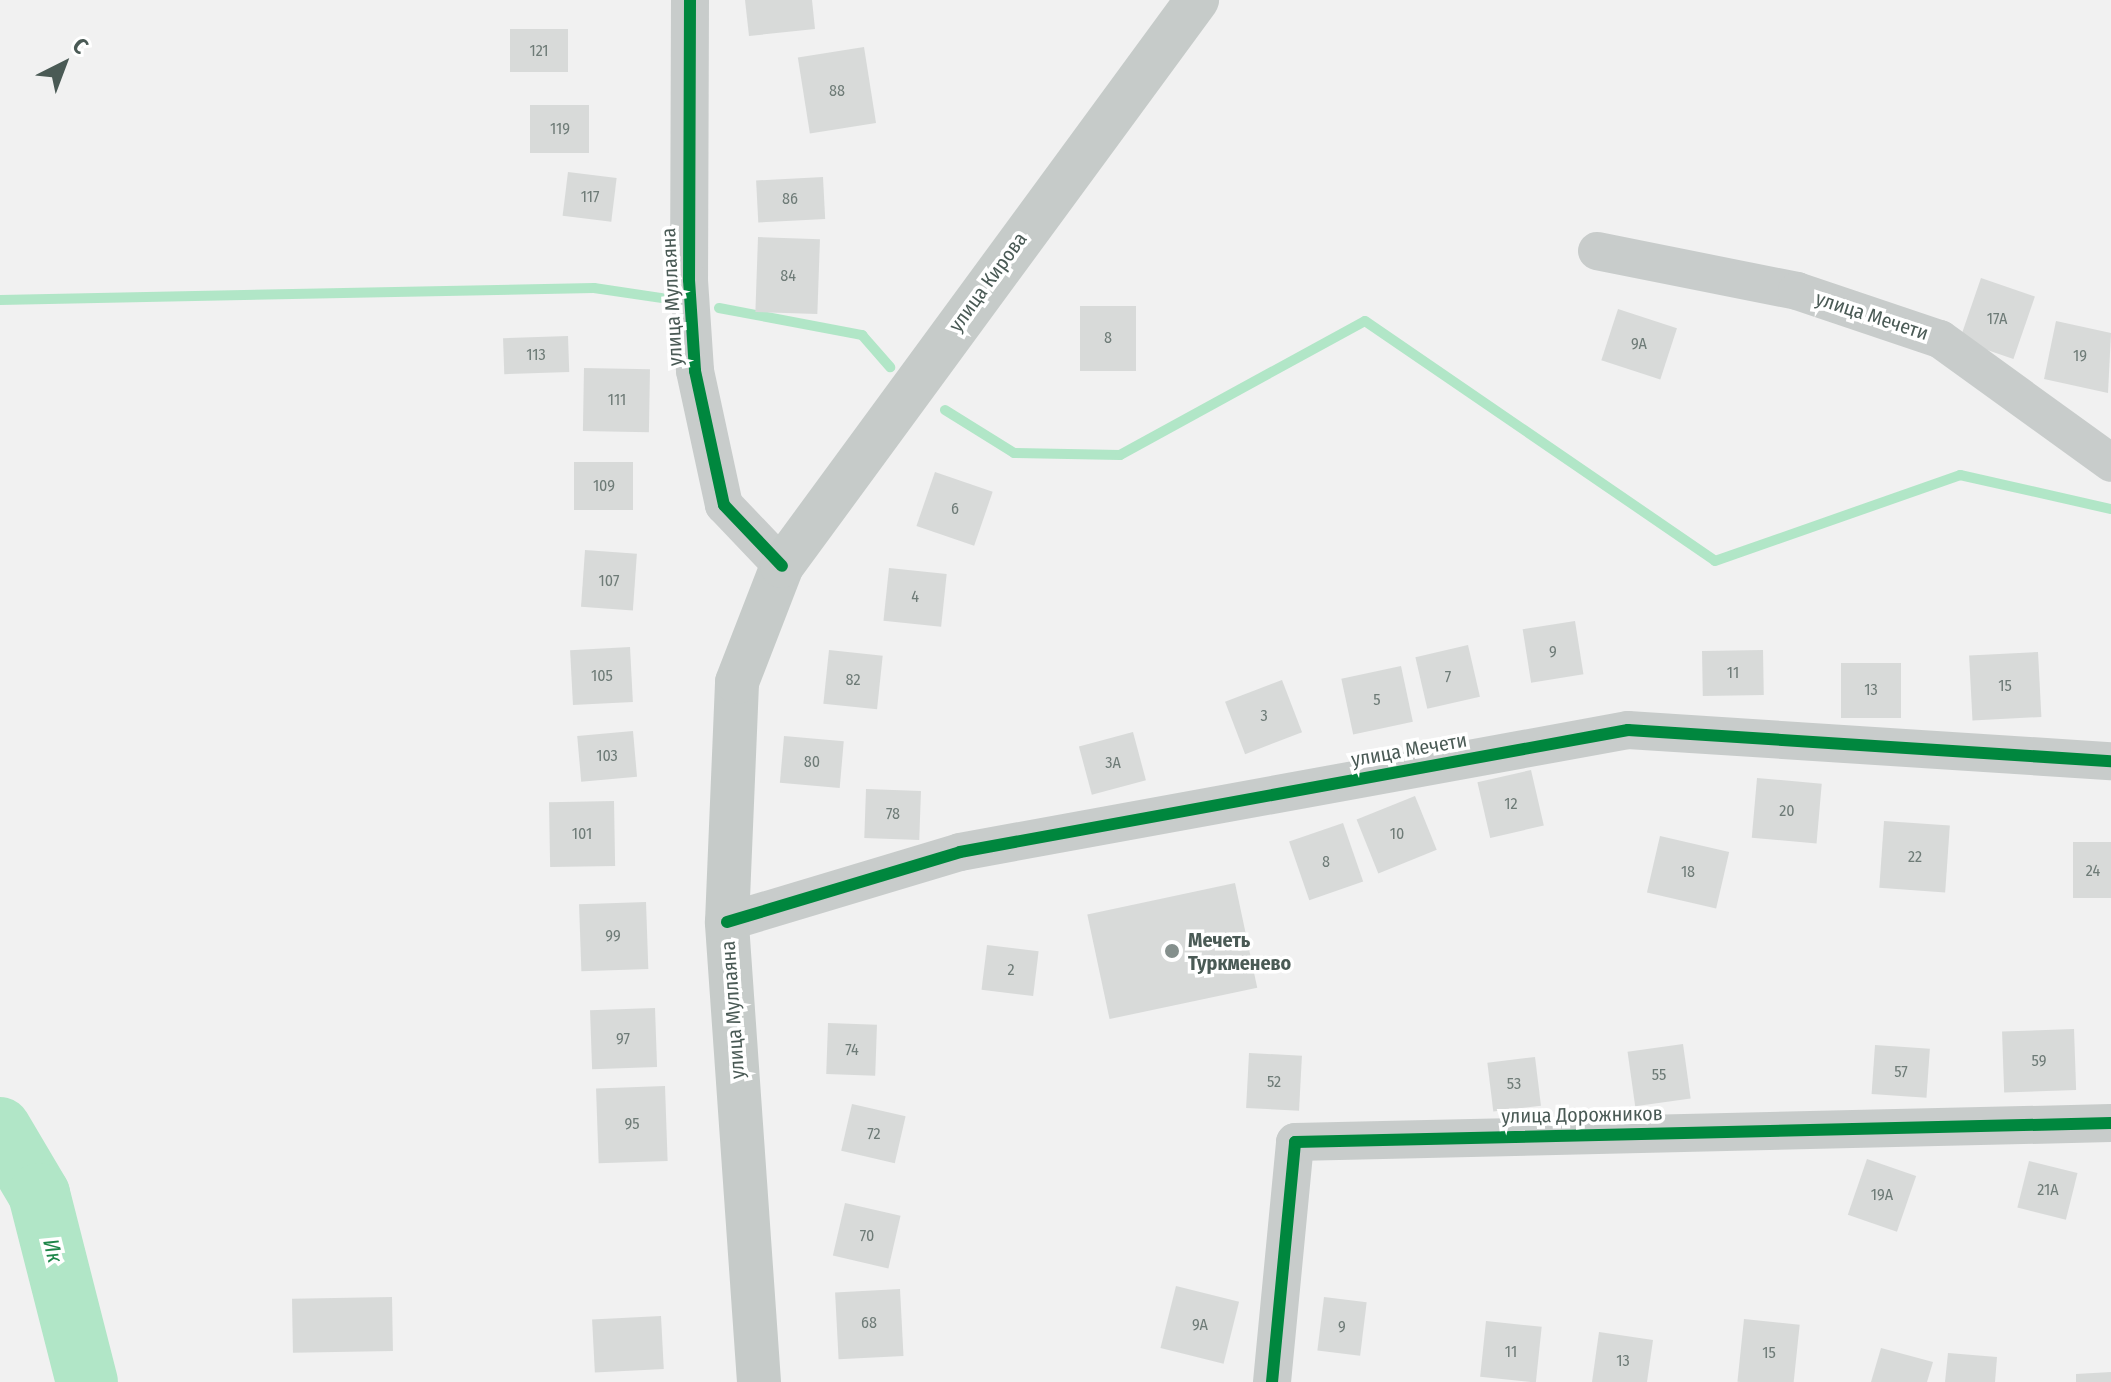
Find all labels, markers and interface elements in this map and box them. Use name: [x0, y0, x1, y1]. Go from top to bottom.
north arrow: [24, 24, 104, 104]
text: С: [67, 32, 94, 60]
house number: 121: [529, 41, 549, 61]
house number: 88: [829, 81, 845, 101]
house number: 119: [550, 119, 570, 139]
house number: 117: [581, 187, 599, 207]
house number: 86: [782, 189, 798, 209]
street label: улица Муллаяна: [656, 227, 688, 367]
street label: улица Кирова: [944, 228, 1032, 336]
house number: 84: [780, 266, 796, 286]
street label: улица Мечети: [1813, 287, 1931, 345]
house number: 17А: [1987, 309, 2007, 329]
house number: 8: [1104, 328, 1112, 348]
house number: 9А: [1631, 334, 1647, 354]
house number: 113: [526, 345, 546, 365]
house number: 19: [2073, 346, 2087, 366]
house number: 111: [608, 390, 626, 410]
house number: 109: [593, 476, 615, 496]
house number: 6: [951, 499, 959, 519]
house number: 107: [599, 571, 619, 591]
house number: 4: [911, 587, 919, 607]
house number: 9: [1549, 642, 1557, 662]
house number: 11: [1727, 663, 1739, 683]
house number: 105: [591, 666, 613, 686]
house number: 7: [1445, 667, 1451, 687]
house number: 82: [846, 670, 860, 690]
house number: 15: [1998, 676, 2012, 696]
house number: 13: [1864, 680, 1878, 700]
house number: 5: [1373, 690, 1381, 710]
house number: 3: [1260, 706, 1268, 726]
street label: улица Мечети: [1349, 728, 1469, 772]
house number: 103: [596, 746, 618, 766]
house number: 80: [804, 752, 820, 772]
house number: 3А: [1105, 753, 1121, 773]
house number: 12: [1504, 794, 1518, 814]
house number: 20: [1779, 801, 1795, 821]
house number: 78: [886, 804, 900, 824]
house number: 101: [572, 824, 592, 844]
house number: 10: [1390, 824, 1404, 844]
house number: 22: [1908, 847, 1922, 867]
house number: 8: [1322, 852, 1330, 872]
house number: 24: [2086, 861, 2100, 881]
house number: 18: [1681, 862, 1695, 882]
house number: 99: [605, 926, 621, 946]
place label: Мечеть Туркменево: [1188, 928, 1291, 975]
street label: улица Муллаяна: [716, 940, 750, 1080]
marker: Мечеть Туркменево: [1163, 942, 1181, 960]
house number: 2: [1007, 960, 1015, 980]
house number: 97: [616, 1029, 630, 1049]
house number: 74: [845, 1040, 859, 1060]
house number: 59: [2032, 1051, 2046, 1071]
house number: 57: [1894, 1062, 1908, 1082]
house number: 55: [1652, 1065, 1666, 1085]
house number: 52: [1267, 1072, 1281, 1092]
house number: 53: [1507, 1074, 1521, 1094]
street label: улица Дорожников: [1501, 1102, 1663, 1128]
house number: 95: [624, 1114, 640, 1134]
house number: 72: [867, 1124, 881, 1144]
house number: 21А: [2037, 1180, 2059, 1200]
house number: 19А: [1871, 1185, 1893, 1205]
house number: 70: [860, 1226, 874, 1246]
water label: Ик: [37, 1236, 69, 1266]
house number: 68: [861, 1313, 877, 1333]
house number: 9А: [1192, 1315, 1208, 1335]
house number: 9: [1338, 1317, 1346, 1337]
house number: 11: [1505, 1342, 1517, 1362]
house number: 15: [1762, 1343, 1776, 1363]
house number: 13: [1616, 1351, 1630, 1371]

